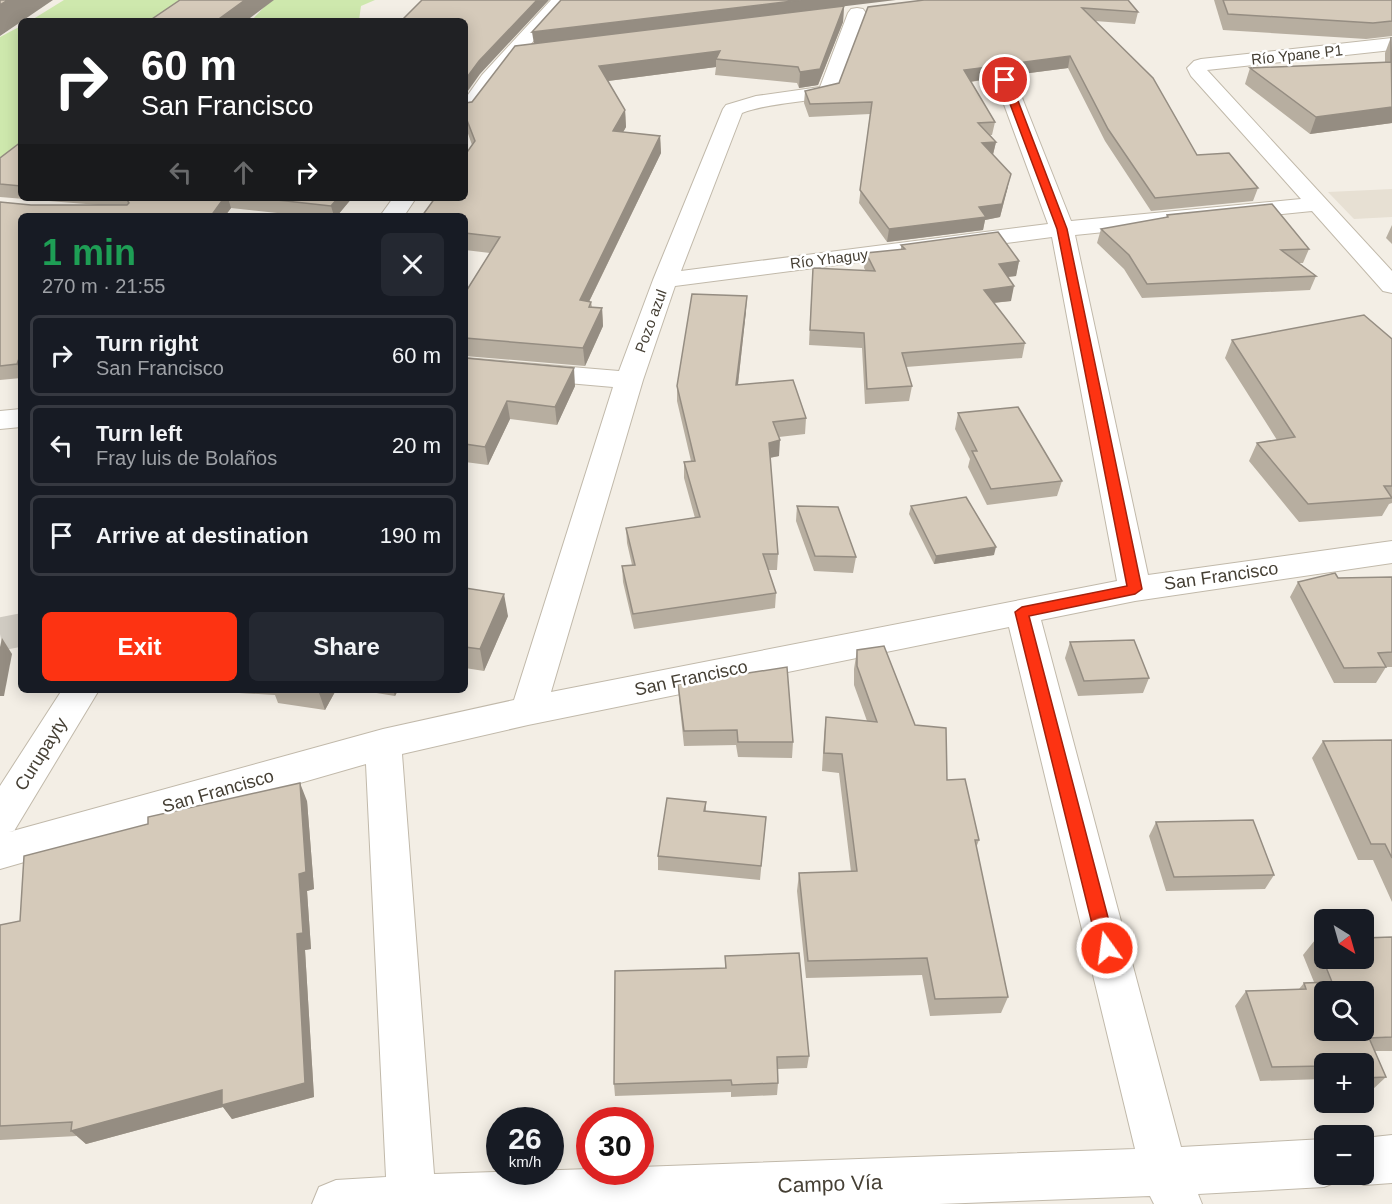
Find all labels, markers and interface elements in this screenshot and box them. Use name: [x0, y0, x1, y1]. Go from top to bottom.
street label: Río Ypane P1: [1250, 41, 1344, 68]
icon: right: [42, 42, 120, 120]
text: 60 m: [141, 42, 237, 89]
pin: [979, 54, 1030, 105]
icon: arrive: [988, 63, 1021, 96]
text: San Francisco: [141, 91, 314, 121]
icon: left: [164, 156, 197, 189]
icon: ahead: [227, 156, 260, 189]
icon: right: [290, 156, 323, 189]
text: 1 min: [42, 232, 136, 273]
button: close: [381, 233, 444, 296]
street label: Río Yhaguy: [789, 245, 869, 272]
text: 270 m · 21:55: [42, 275, 165, 297]
street label: Pozo azul: [631, 287, 670, 355]
text: Turn right: [96, 331, 198, 356]
icon: right: [45, 339, 78, 372]
text: 60 m: [392, 343, 441, 368]
text: San Francisco: [96, 357, 224, 379]
text: Turn left: [96, 421, 182, 446]
icon: left: [45, 429, 78, 462]
text: 20 m: [392, 433, 441, 458]
text: Fray luis de Bolaños: [96, 447, 277, 469]
icon: arrive: [45, 519, 78, 552]
text: Arrive at destination: [96, 523, 309, 548]
text: 190 m: [380, 523, 441, 548]
street label: San Francisco: [1163, 558, 1279, 594]
button: Exit: [42, 612, 237, 681]
button: Share: [249, 612, 444, 681]
street label: San Francisco: [633, 656, 749, 700]
street label: Curupayty: [11, 714, 71, 794]
street label: San Francisco: [160, 766, 276, 816]
north arrow: [1314, 909, 1374, 969]
map controls: [1314, 909, 1374, 1185]
position arrow: [1075, 916, 1139, 980]
button: search: [1314, 981, 1374, 1041]
button: +: [1314, 1053, 1374, 1113]
speed limit sign: 30: [576, 1107, 654, 1185]
text: 26: [508, 1122, 542, 1155]
button: −: [1314, 1125, 1374, 1185]
text: km/h: [509, 1153, 541, 1170]
street label: Campo Vía: [777, 1170, 883, 1197]

